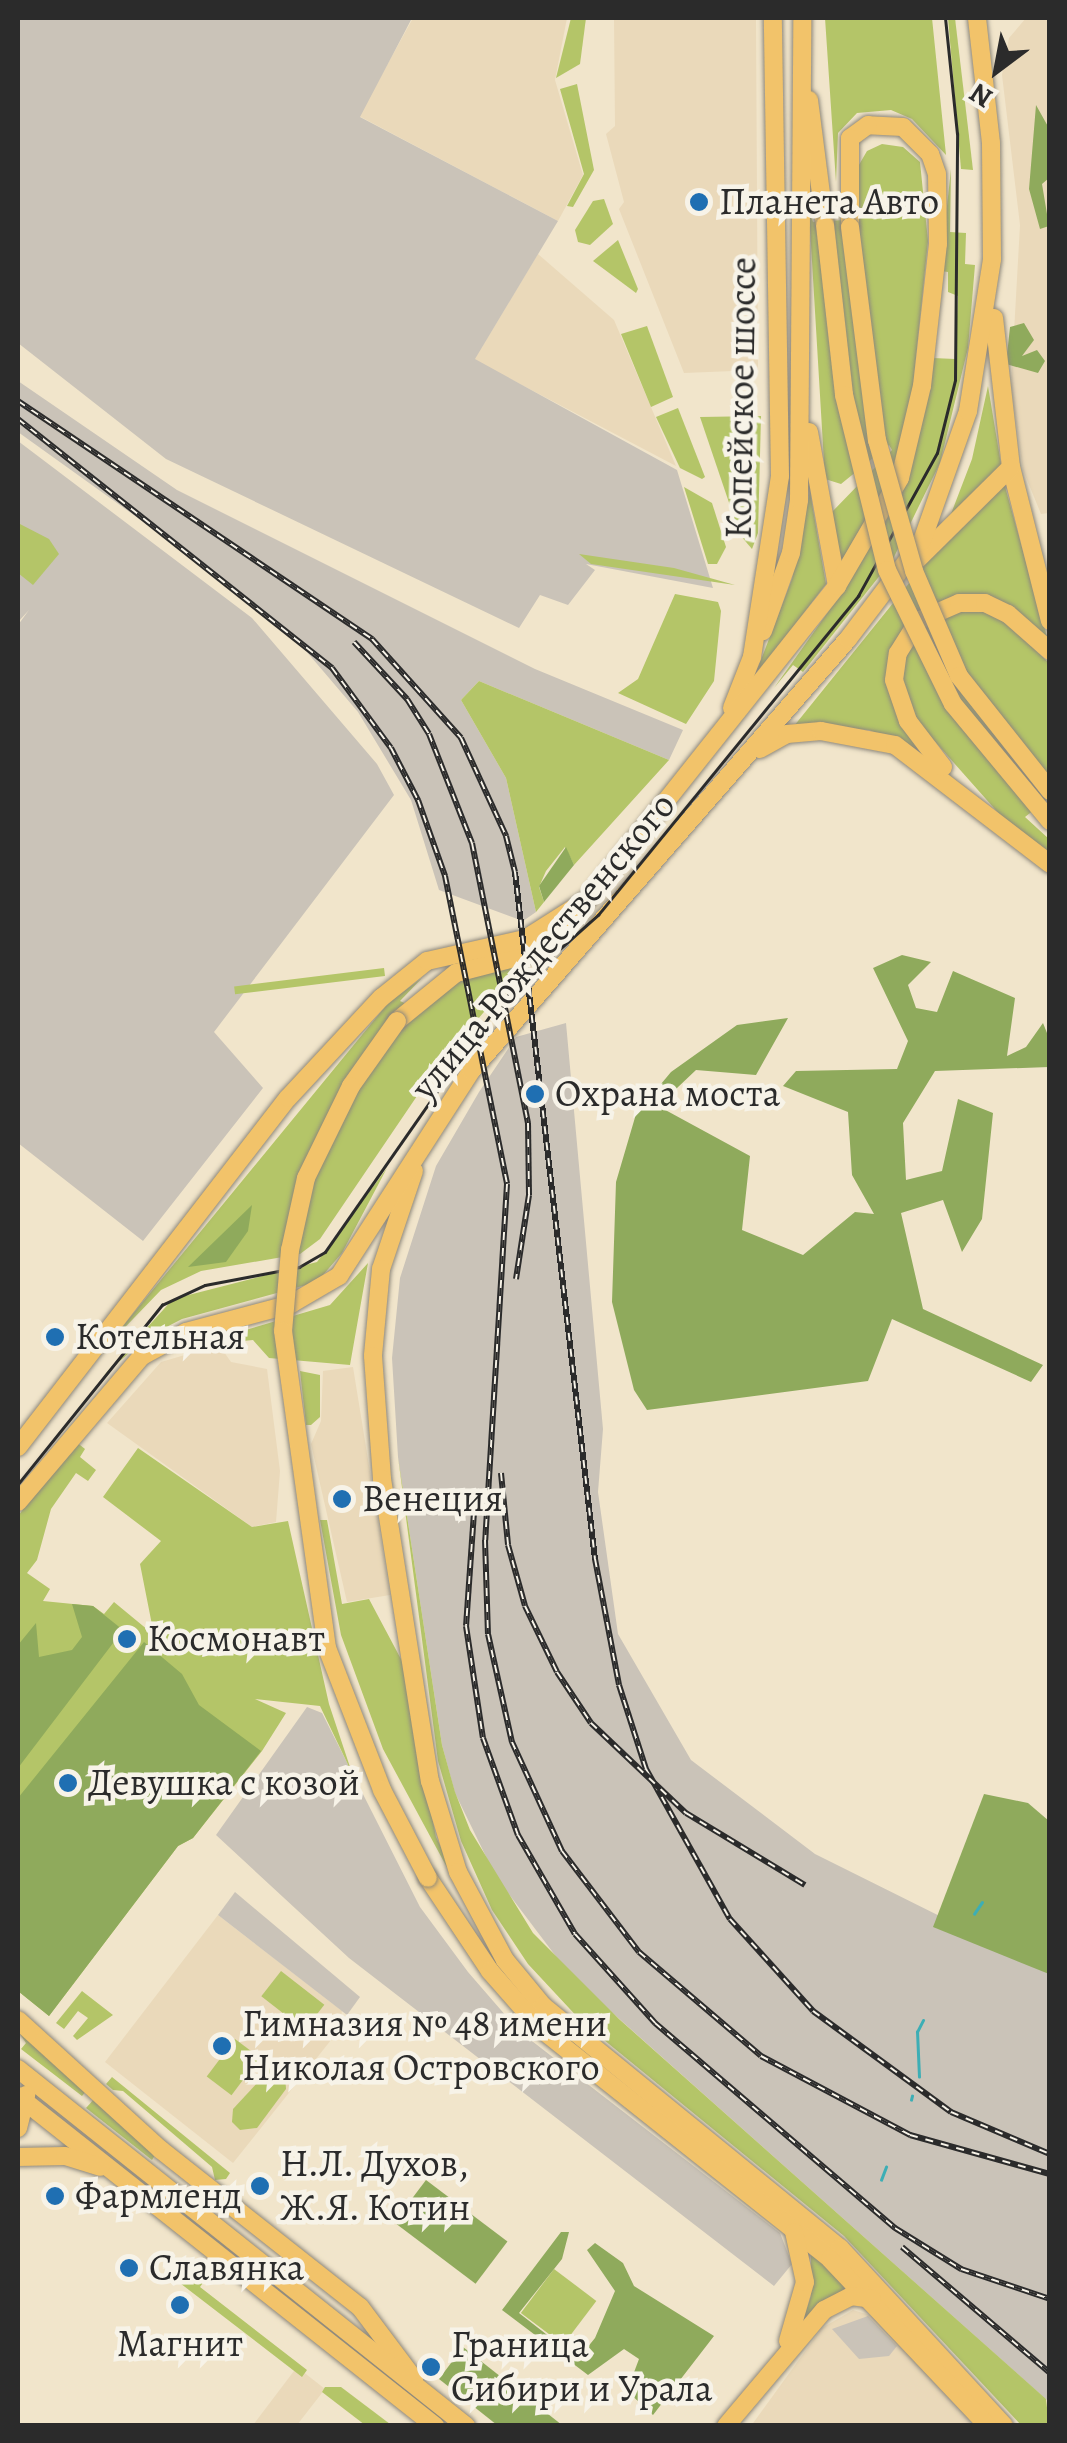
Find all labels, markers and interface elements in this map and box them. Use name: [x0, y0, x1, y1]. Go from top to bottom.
north arrow: [947, 20, 1047, 120]
text: N: [962, 74, 1000, 117]
place label: Планета Авто: [719, 179, 939, 225]
marker: Планета Авто: [688, 191, 710, 213]
street label: Копейское шоссе: [716, 256, 766, 540]
street label: улица Рождественского: [401, 783, 685, 1109]
place label: Охрана моста: [555, 1071, 780, 1117]
marker: Охрана моста: [524, 1083, 546, 1105]
place label: Котельная: [75, 1314, 245, 1360]
marker: Котельная: [44, 1326, 66, 1348]
place label: Венеция: [362, 1476, 503, 1522]
marker: Венеция: [331, 1488, 353, 1510]
place label: Космонавт: [147, 1616, 325, 1662]
marker: Космонавт: [116, 1628, 138, 1650]
place label: Девушка с козой: [88, 1760, 360, 1806]
marker: Девушка с козой: [57, 1772, 79, 1794]
place label: Гимназия № 48 имени Николая Островского: [242, 2001, 607, 2090]
marker: Гимназия № 48 имени Николая Островского: [211, 2035, 233, 2057]
place label: Н.Л. Духов, Ж.Я. Котин: [280, 2141, 471, 2230]
place label: Фармленд: [75, 2173, 242, 2219]
marker: Н.Л. Духов, Ж.Я. Котин: [249, 2175, 271, 2197]
marker: Фармленд: [44, 2185, 66, 2207]
place label: Славянка: [149, 2245, 304, 2291]
marker: Славянка: [118, 2257, 140, 2279]
marker: Магнит: [169, 2294, 191, 2316]
place label: Магнит: [117, 2321, 243, 2367]
place label: Граница Сибири и Урала: [451, 2322, 712, 2412]
marker: Граница Сибири и Урала: [420, 2356, 442, 2378]

